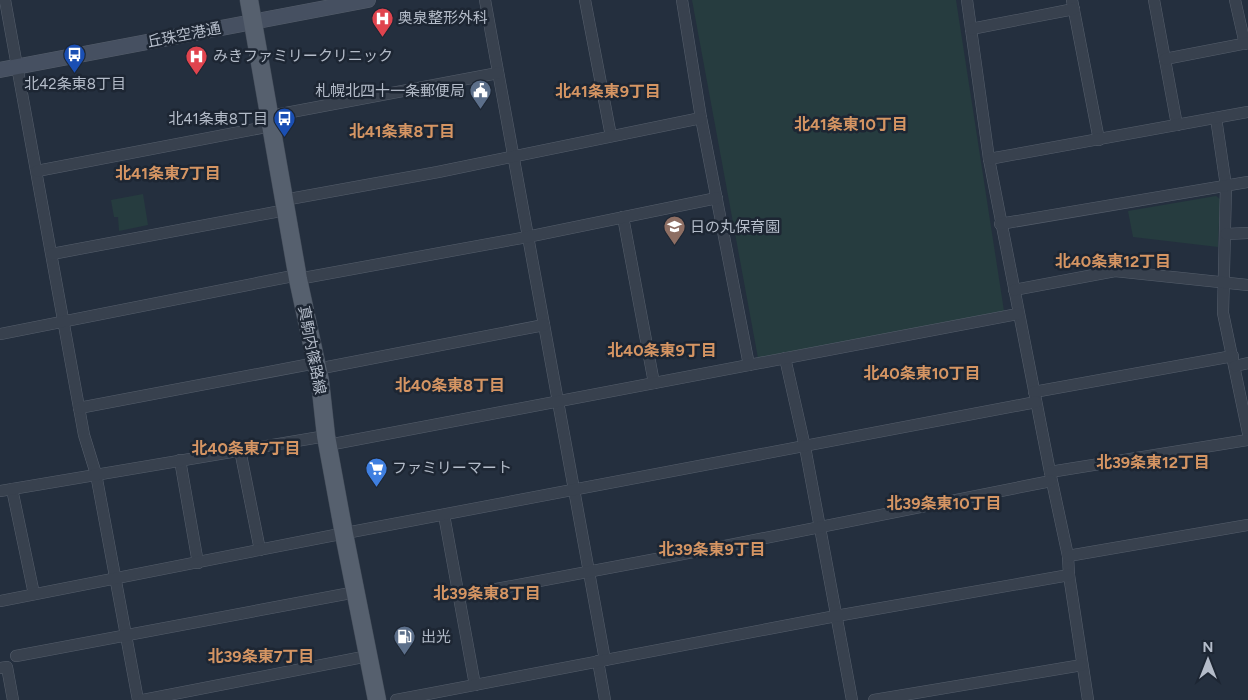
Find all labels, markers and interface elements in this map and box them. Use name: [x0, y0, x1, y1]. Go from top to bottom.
hospital icon: 奥泉整形外科: [370, 6, 394, 37]
place label: 奥泉整形外科: [398, 9, 488, 27]
street label: 丘珠空港通: [145, 19, 223, 51]
bus stop icon: 北42条東8丁目: [63, 43, 87, 74]
hospital icon: みきファミリークリニック: [185, 44, 209, 75]
place label: みきファミリークリニック: [213, 47, 393, 65]
place label: 北42条東8丁目: [24, 75, 126, 93]
public building icon: 札幌北四十一条郵便局: [469, 79, 493, 110]
place label: 札幌北四十一条郵便局: [315, 82, 465, 100]
district label: 北41条東9丁目: [555, 82, 661, 101]
bus stop icon: 北41条東8丁目: [272, 107, 296, 138]
place label: 北41条東8丁目: [168, 110, 268, 128]
district label: 北41条東10丁目: [794, 115, 908, 134]
district label: 北41条東8丁目: [349, 122, 455, 141]
district label: 北41条東7丁目: [115, 164, 221, 183]
school or university icon: 日の丸保育園: [662, 215, 686, 246]
place label: 日の丸保育園: [690, 218, 780, 236]
district label: 北40条東12丁目: [1055, 252, 1171, 271]
street label: 真駒内篠路線: [295, 304, 329, 396]
district label: 北40条東9丁目: [607, 341, 717, 360]
district label: 北40条東10丁目: [863, 364, 981, 383]
district label: 北40条東8丁目: [395, 376, 505, 395]
district label: 北40条東7丁目: [191, 439, 301, 458]
district label: 北39条東12丁目: [1096, 453, 1210, 472]
supermarket icon: ファミリーマート: [364, 456, 388, 487]
place label: ファミリーマート: [392, 459, 512, 477]
district label: 北39条東10丁目: [886, 494, 1002, 513]
district label: 北39条東9丁目: [658, 540, 766, 559]
district label: 北39条東8丁目: [433, 584, 541, 603]
fuel station icon: 出光: [393, 625, 417, 656]
place label: 出光: [421, 628, 451, 646]
north arrow: [1183, 635, 1233, 685]
text: N: [1203, 639, 1213, 656]
district label: 北39条東7丁目: [207, 647, 315, 666]

